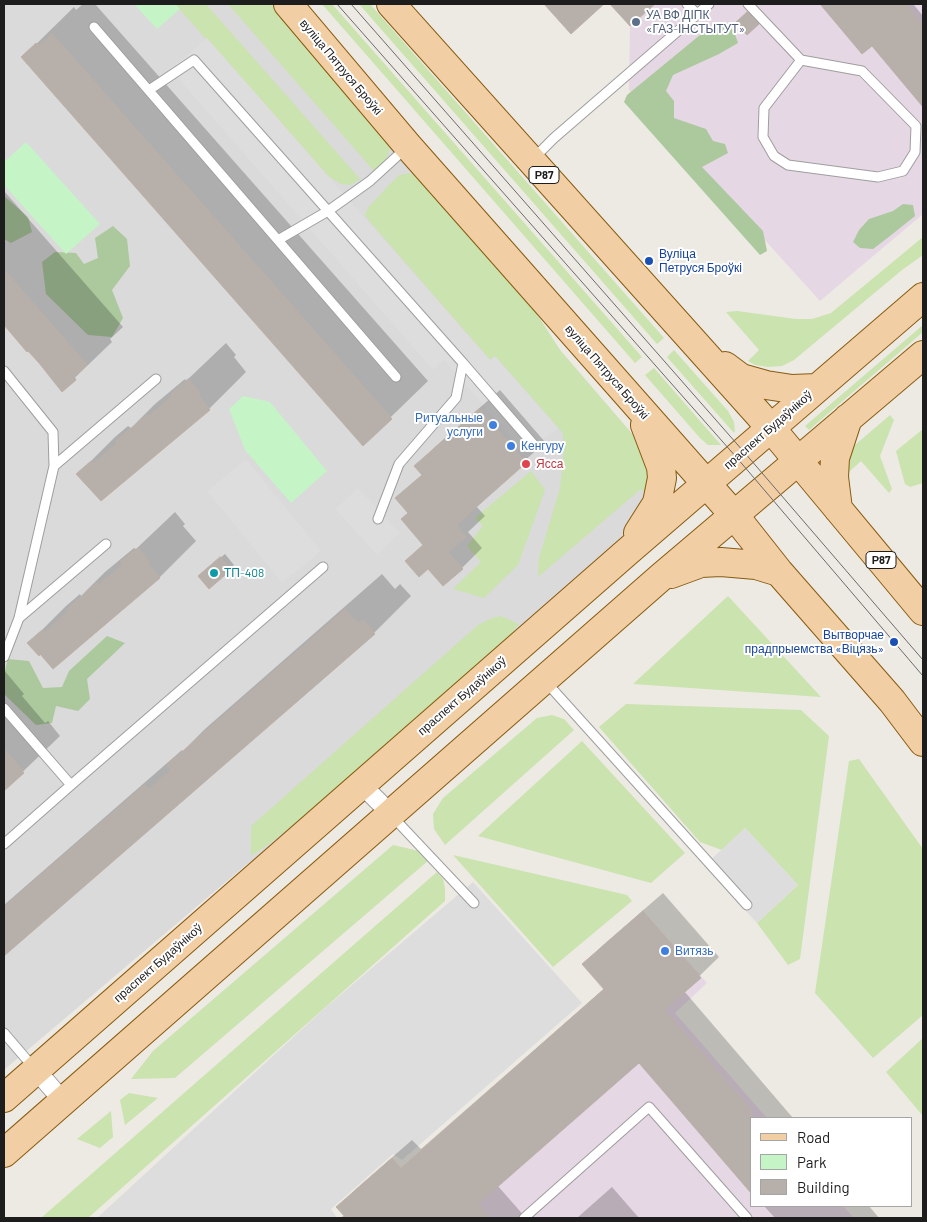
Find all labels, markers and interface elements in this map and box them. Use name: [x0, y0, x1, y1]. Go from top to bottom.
place label: УА ВФ ДІПК «ГАЗ-ІНСТЫТУТ»: [646, 8, 745, 36]
street label: вуліца Пятруся Броўкі: [297, 16, 385, 118]
marker: УА ВФ ДІПК «ГАЗ-ІНСТЫТУТ»: [630, 16, 642, 28]
road number: Р87: [529, 166, 559, 184]
place label: Вуліца Петруся Броўкі: [659, 247, 742, 275]
marker: Вуліца Петруся Броўкі: [643, 255, 655, 267]
street label: вуліца Пятруся Броўкі: [562, 322, 652, 422]
street label: праспект Будаўнікоў: [721, 388, 815, 472]
place label: Ритуальные услуги: [415, 411, 483, 439]
marker: Ритуальные услуги: [487, 419, 499, 431]
place label: Кенгуру: [521, 439, 564, 453]
marker: Кенгуру: [505, 440, 517, 452]
place label: Ясса: [536, 457, 563, 471]
marker: Ясса: [520, 458, 532, 470]
road number: Р87: [866, 552, 896, 568]
place label: ТП-408: [224, 566, 264, 580]
marker: ТП-408: [208, 567, 220, 579]
place label: Вытворчае прадпрыемства «Віцязь»: [745, 628, 884, 656]
marker: Вытворчае прадпрыемства «Віцязь»: [888, 636, 900, 648]
street label: праспект Будаўнікоў: [415, 654, 509, 738]
street label: праспект Будаўнікоў: [111, 921, 205, 1005]
place label: Витязь: [675, 944, 713, 958]
marker: Витязь: [659, 945, 671, 957]
legend: [750, 1117, 912, 1207]
text: Road: [797, 1128, 830, 1146]
text: Park: [797, 1153, 826, 1171]
text: Building: [797, 1178, 850, 1196]

